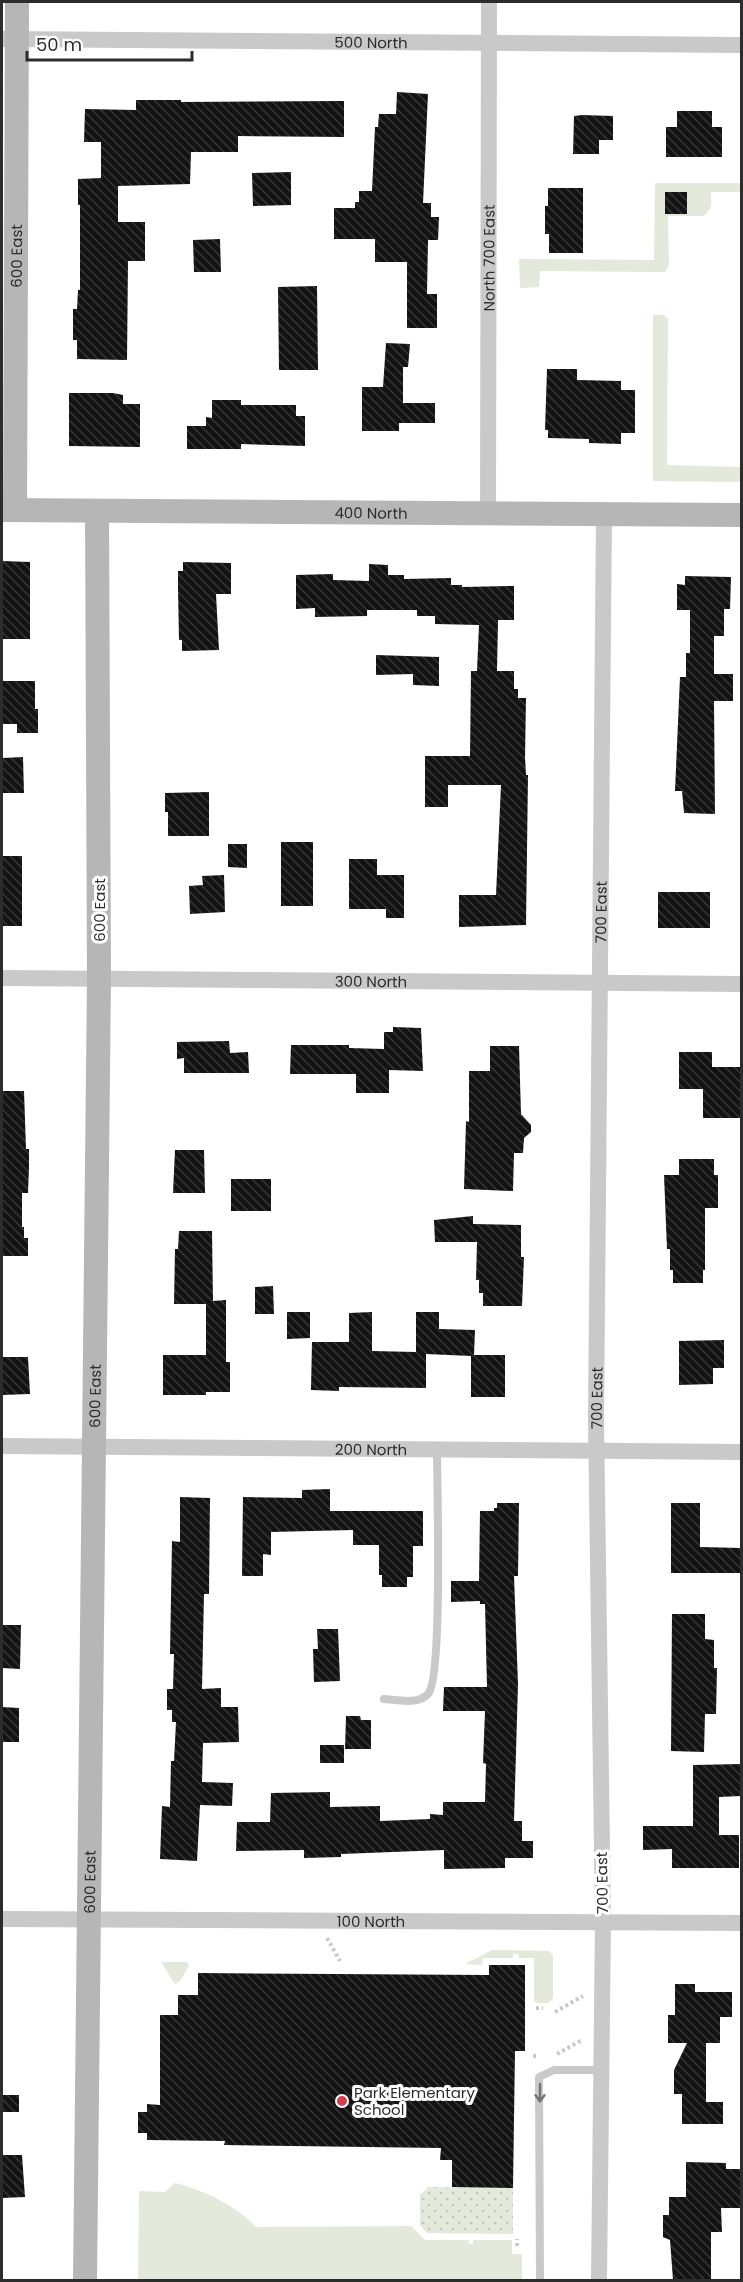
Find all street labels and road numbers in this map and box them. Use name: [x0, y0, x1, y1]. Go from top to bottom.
street label: 500 North: [334, 31, 408, 53]
street label: North 700 East: [478, 204, 499, 312]
street label: 600 East: [5, 224, 27, 288]
street label: 400 North: [334, 502, 408, 523]
street label: 600 East: [89, 878, 110, 942]
street label: 700 East: [590, 881, 611, 943]
street label: 300 North: [335, 970, 407, 992]
street label: 600 East: [84, 1364, 105, 1428]
street label: 700 East: [585, 1367, 607, 1429]
street label: 200 North: [335, 1438, 407, 1460]
street label: 600 East: [78, 1850, 100, 1914]
street label: 700 East: [591, 1852, 613, 1914]
street label: 100 North: [337, 1910, 405, 1932]

